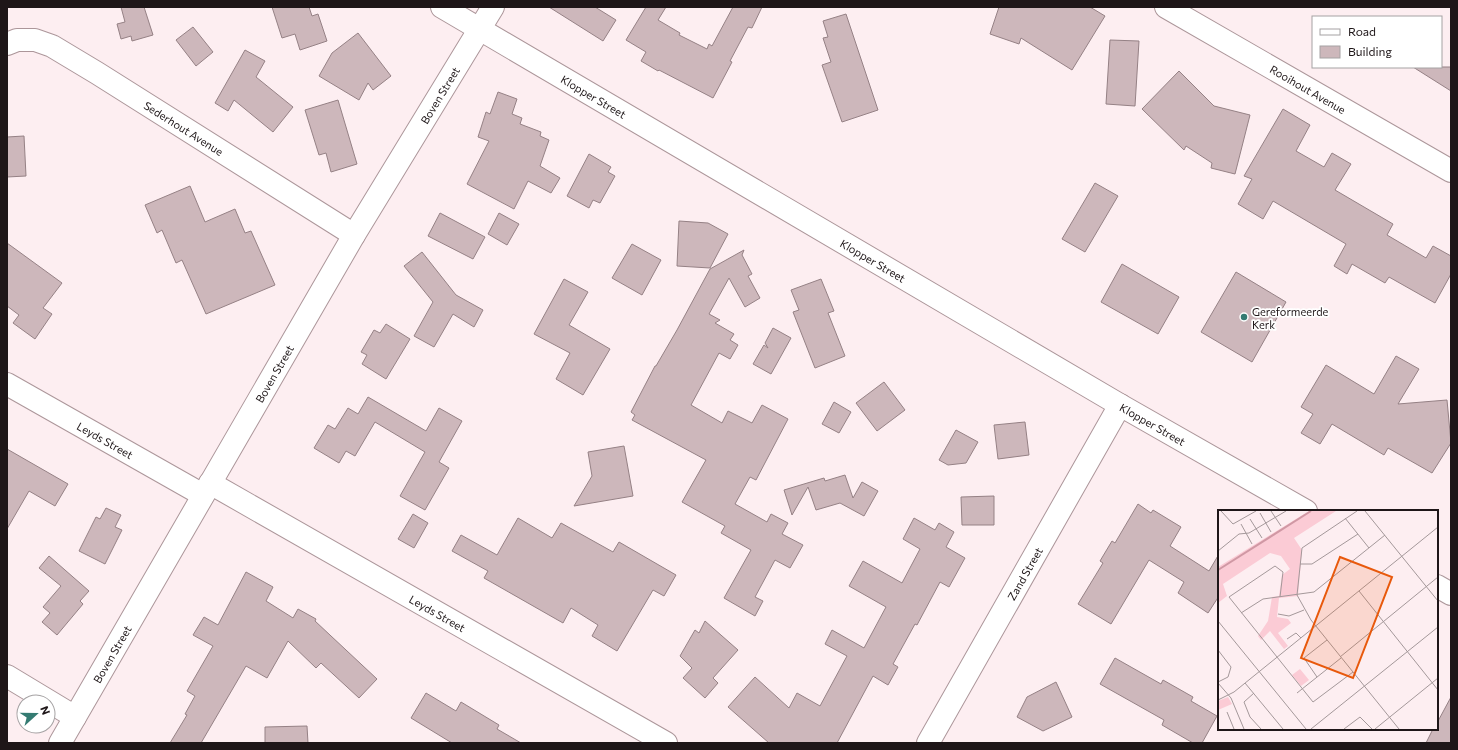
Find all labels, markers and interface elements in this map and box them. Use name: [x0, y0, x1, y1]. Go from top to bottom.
legend: [1312, 16, 1442, 68]
text: Road: [1348, 24, 1376, 38]
text: Building: [1348, 44, 1392, 58]
street label: Rooihout Avenue: [1268, 62, 1349, 116]
street label: Boven Street: [417, 64, 462, 126]
street label: Klopper Street: [559, 72, 629, 120]
street label: Sederhout Avenue: [142, 98, 226, 158]
street label: Klopper Street: [838, 236, 908, 285]
place label: Gereformeerde Kerk: [1252, 305, 1329, 331]
marker: Gereformeerde Kerk: [1239, 312, 1249, 322]
street label: Boven Street: [252, 342, 296, 405]
street label: Klopper Street: [1118, 400, 1188, 448]
street label: Leyds Street: [75, 419, 136, 461]
inset map: [1218, 510, 1438, 730]
street label: Zand Street: [1004, 544, 1045, 602]
street label: Leyds Street: [407, 592, 468, 634]
street label: Boven Street: [90, 622, 134, 685]
north arrow: [16, 694, 56, 734]
text: N: [38, 704, 53, 716]

